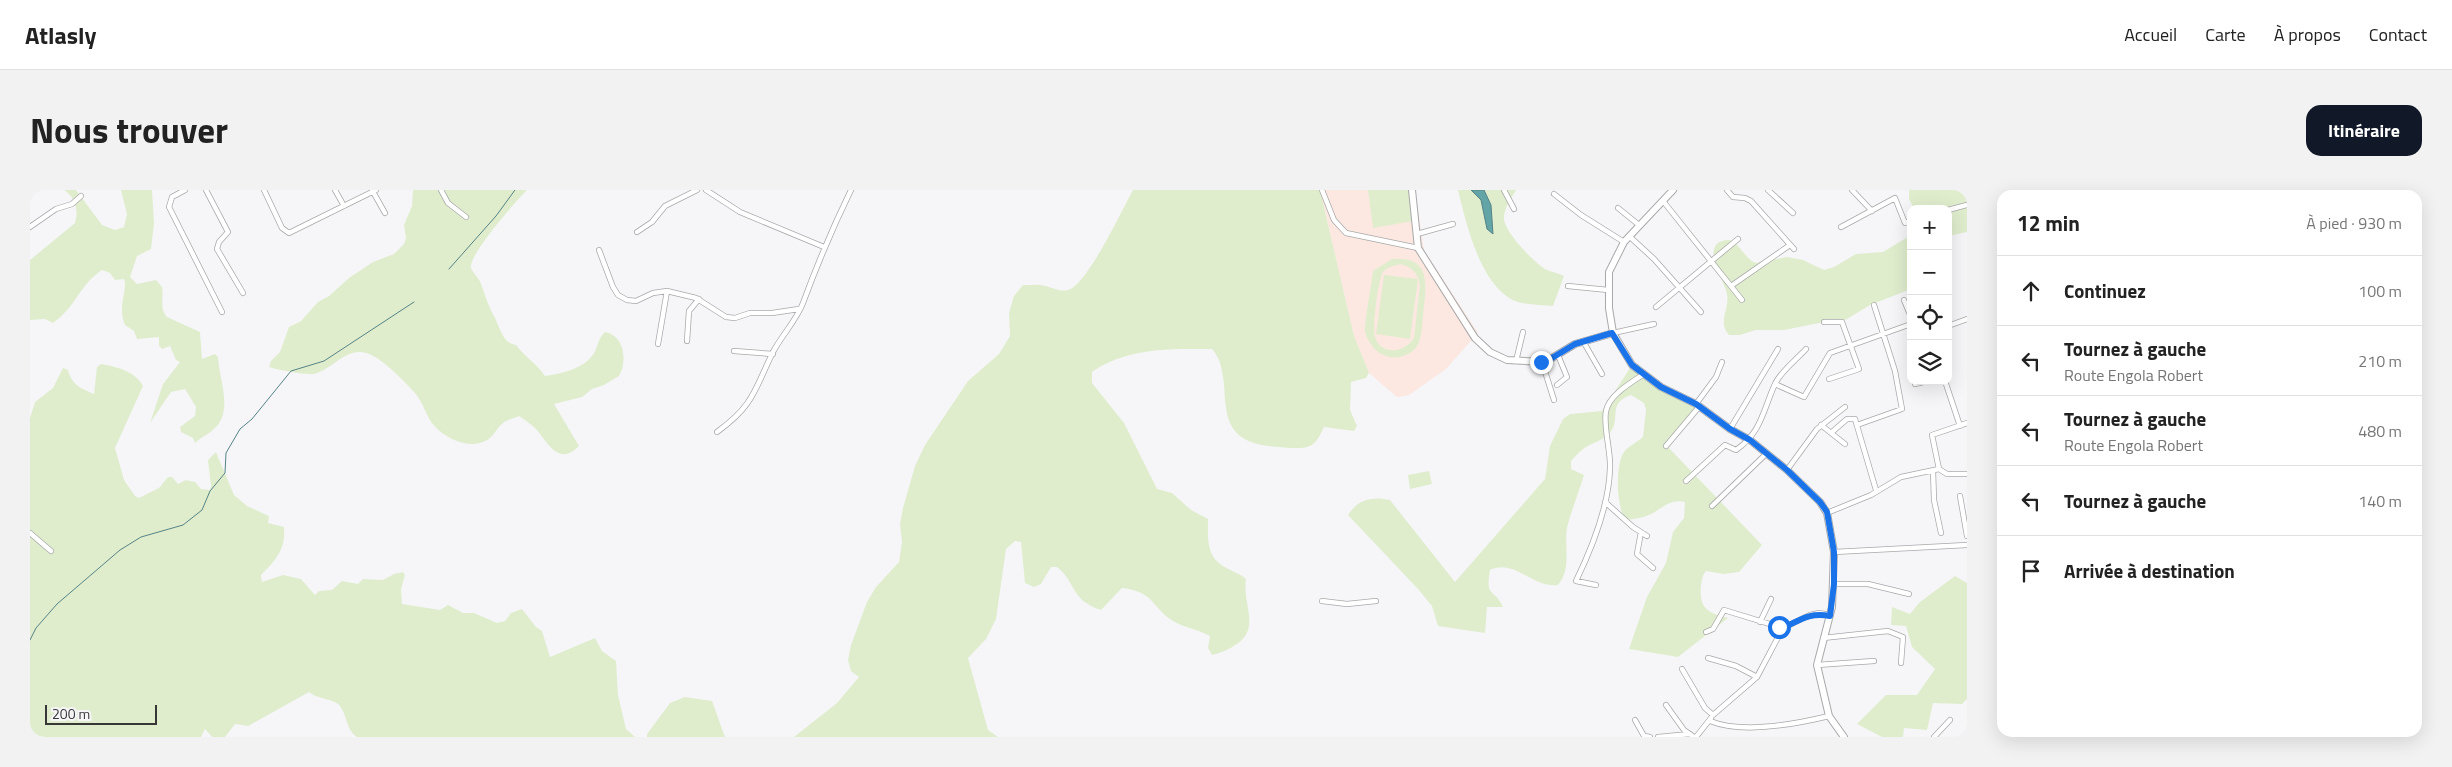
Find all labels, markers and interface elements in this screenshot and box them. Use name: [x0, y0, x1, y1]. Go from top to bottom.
text: Atlasly: [25, 17, 96, 53]
text: Accueil: [2124, 21, 2177, 48]
text: Carte: [2205, 21, 2246, 48]
text: À propos: [2274, 21, 2341, 48]
text: Contact: [2369, 21, 2427, 48]
text: Nous trouver: [30, 103, 228, 157]
button: Itinéraire: [2306, 105, 2422, 156]
map controls: [1907, 205, 1952, 385]
button: +: [1907, 205, 1952, 250]
text: 12 min: [2017, 207, 2080, 239]
text: À pied · 930 m: [2306, 211, 2402, 235]
button: −: [1907, 250, 1952, 295]
text: Continuez: [2064, 276, 2146, 305]
icon: ahead: [2017, 277, 2045, 305]
text: 100 m: [2358, 279, 2402, 303]
button: locate: [1907, 295, 1952, 340]
text: Tournez à gauche: [2064, 334, 2206, 363]
button: layers: [1907, 340, 1952, 385]
icon: left: [2017, 347, 2045, 375]
text: 210 m: [2358, 349, 2402, 373]
route end: [1530, 351, 1553, 374]
text: Route Engola Robert: [2064, 363, 2203, 387]
text: Tournez à gauche: [2064, 404, 2206, 433]
icon: left: [2017, 417, 2045, 445]
text: 480 m: [2358, 419, 2402, 443]
text: Route Engola Robert: [2064, 433, 2203, 457]
text: Tournez à gauche: [2064, 486, 2206, 515]
icon: left: [2017, 487, 2045, 515]
text: 140 m: [2358, 489, 2402, 513]
text: Arrivée à destination: [2064, 556, 2235, 585]
icon: arrive: [2017, 557, 2045, 585]
route start: [1768, 616, 1791, 639]
scale bar: [45, 702, 158, 725]
text: 200 m: [52, 703, 90, 724]

